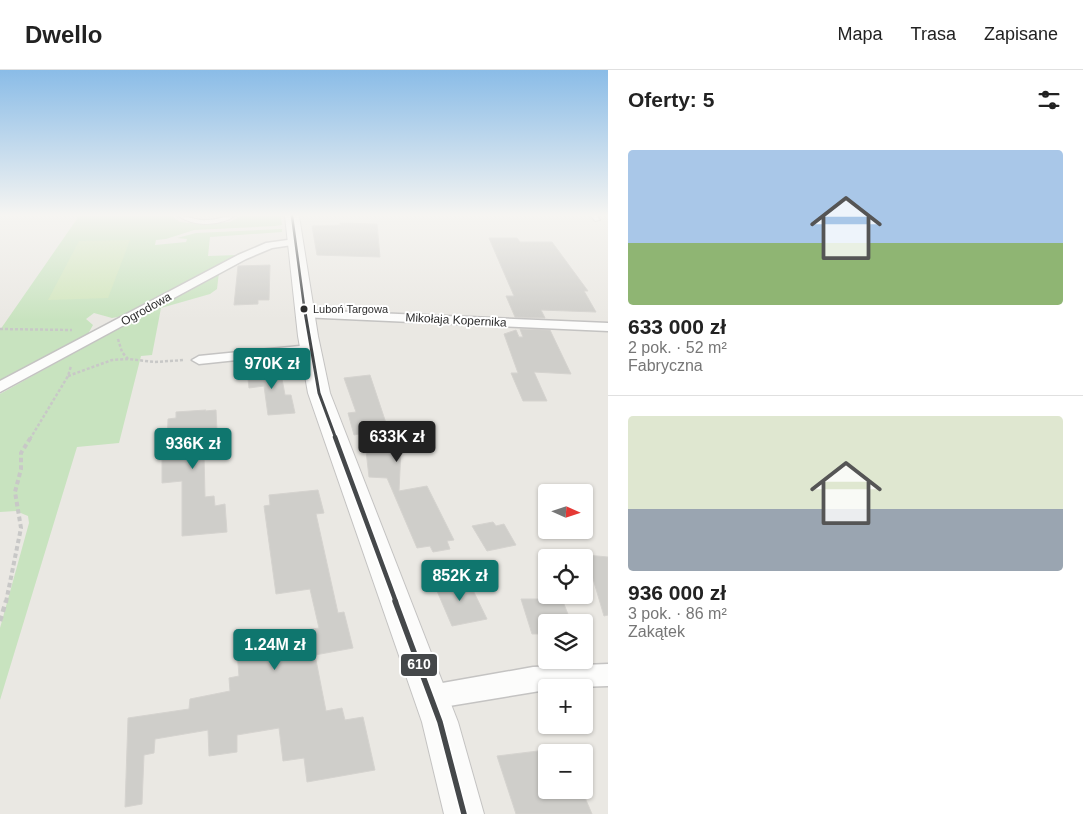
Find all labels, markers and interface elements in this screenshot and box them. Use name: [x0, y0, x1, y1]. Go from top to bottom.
text: Dwello: [25, 21, 102, 48]
text: Mapa: [838, 24, 883, 44]
text: Trasa: [911, 24, 956, 44]
text: Zapisane: [984, 24, 1058, 44]
icon: filters: [1035, 86, 1063, 114]
text: Oferty: 5: [628, 88, 714, 111]
icon: home: [801, 183, 891, 273]
street label: Ogrodowa: [118, 289, 174, 329]
place label: Luboń Targowa: [313, 303, 389, 315]
marker: Luboń Targowa: [299, 304, 309, 314]
street label: Mikołaja Kopernika: [405, 310, 507, 330]
text: 633 000 zł: [628, 315, 726, 338]
text: 2 pok. · 52 m²: [628, 339, 727, 356]
pin: 970K zł: [226, 348, 318, 390]
text: 970K zł: [244, 355, 300, 372]
text: Fabryczna: [628, 357, 703, 374]
pin: 633K zł: [351, 420, 443, 463]
pin: 936K zł: [147, 428, 239, 470]
text: 633K zł: [369, 428, 425, 445]
text: 936K zł: [165, 435, 221, 452]
icon: home: [801, 448, 891, 538]
north arrow: [538, 484, 592, 539]
map controls: [538, 484, 593, 799]
button: locate: [538, 549, 593, 604]
pin: 852K zł: [414, 560, 506, 602]
text: 852K zł: [432, 567, 488, 584]
text: 936 000 zł: [628, 581, 726, 604]
text: 3 pok. · 86 m²: [628, 605, 727, 622]
button: layers: [538, 614, 593, 669]
text: Zakątek: [628, 623, 685, 640]
pin: 1.24M zł: [223, 628, 327, 671]
text: 1.24M zł: [244, 636, 306, 653]
line badge: 610: [400, 653, 438, 677]
text: 610: [407, 656, 431, 672]
button: +: [538, 679, 593, 734]
button: −: [538, 744, 593, 799]

